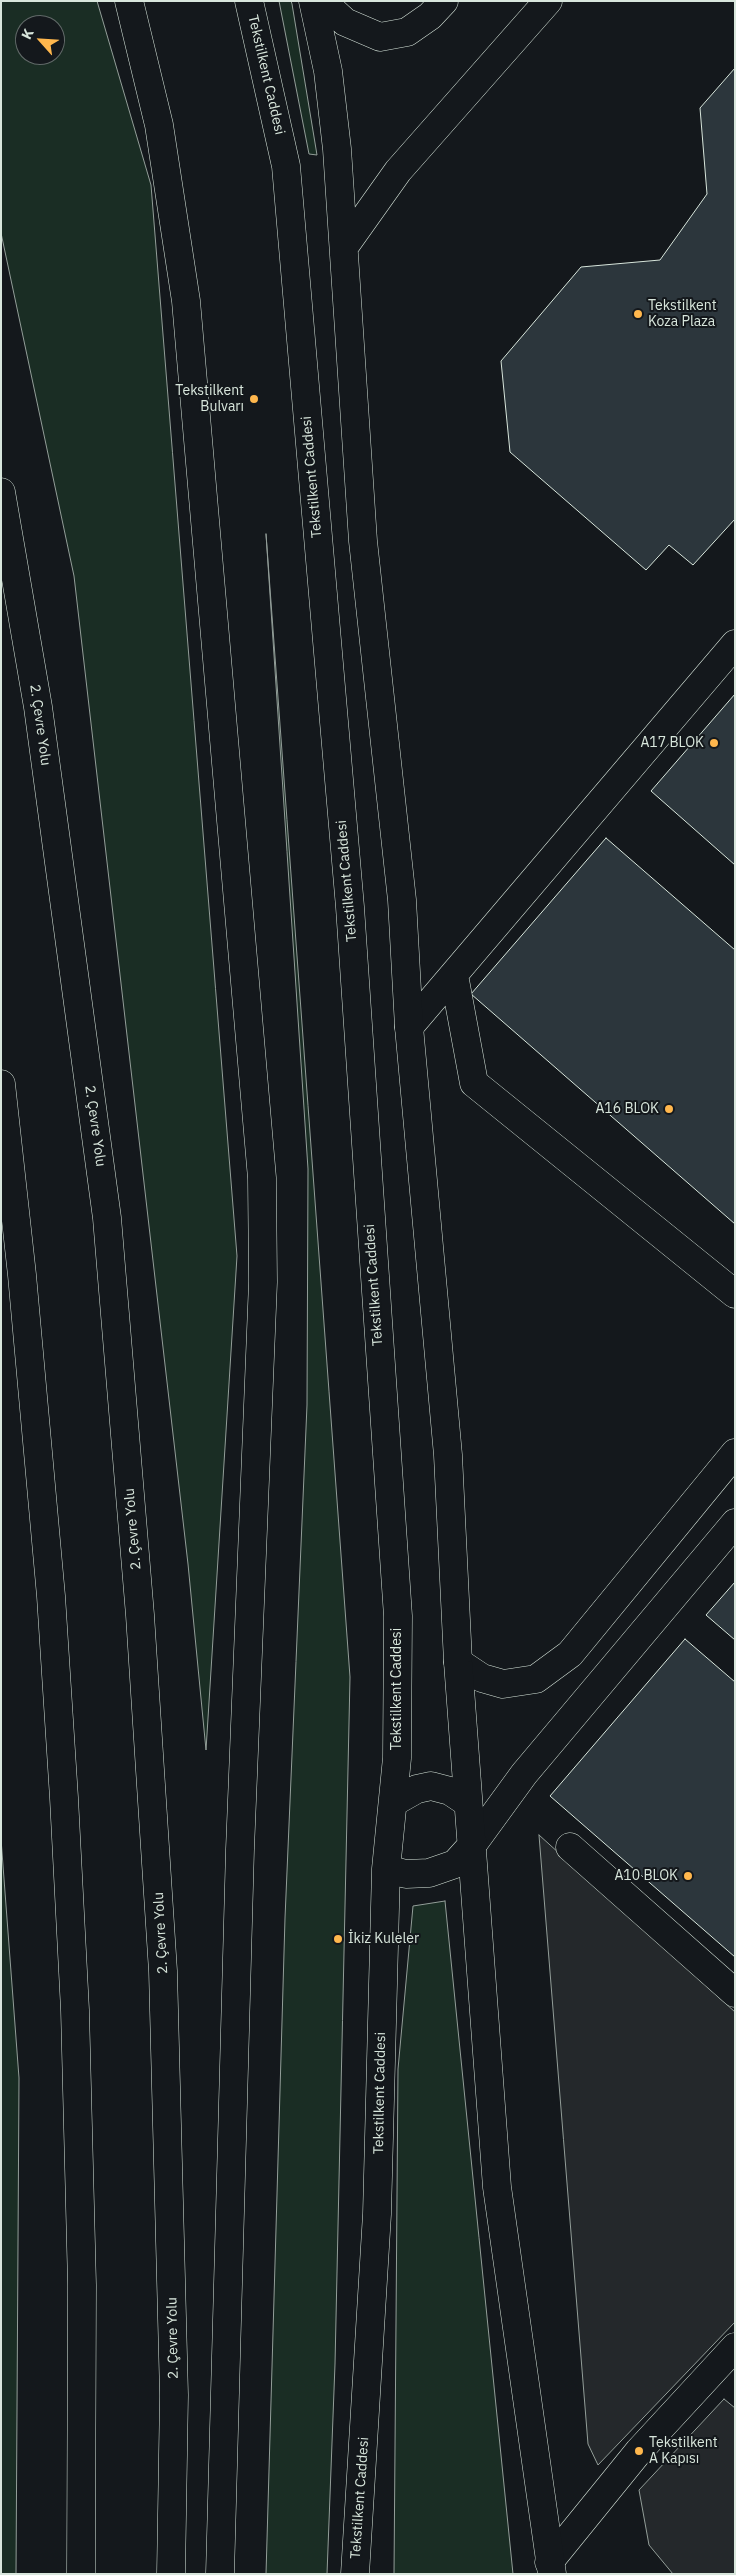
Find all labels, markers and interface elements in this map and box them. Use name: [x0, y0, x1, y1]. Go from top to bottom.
street label: Tekstilkent Caddesi: [244, 13, 288, 137]
north arrow: [15, 15, 65, 65]
text: K: [17, 26, 38, 42]
place label: Tekstilkent Koza Plaza: [648, 298, 717, 331]
marker: Tekstilkent Koza Plaza: [632, 308, 644, 320]
place label: Tekstilkent Bulvarı: [175, 383, 244, 416]
marker: Tekstilkent Bulvarı: [248, 393, 260, 405]
street label: Tekstilkent Caddesi: [298, 415, 326, 539]
street label: 2. Çevre Yolu: [26, 683, 54, 767]
place label: A17 BLOK: [640, 735, 704, 751]
marker: A17 BLOK: [708, 737, 720, 749]
street label: Tekstilkent Caddesi: [333, 819, 361, 943]
street label: 2. Çevre Yolu: [81, 1084, 109, 1168]
place label: A16 BLOK: [595, 1101, 659, 1117]
marker: A16 BLOK: [663, 1103, 675, 1115]
street label: Tekstilkent Caddesi: [361, 1223, 387, 1347]
street label: 2. Çevre Yolu: [121, 1487, 145, 1571]
street label: Tekstilkent Caddesi: [389, 1628, 405, 1750]
place label: A10 BLOK: [614, 1868, 678, 1884]
marker: A10 BLOK: [682, 1870, 694, 1882]
street label: 2. Çevre Yolu: [150, 1892, 172, 1974]
place label: İkiz Kuleler: [348, 1931, 419, 1947]
marker: İkiz Kuleler: [332, 1933, 344, 1945]
street label: Tekstilkent Caddesi: [371, 2032, 389, 2154]
street label: 2. Çevre Yolu: [164, 2297, 182, 2379]
place label: Tekstilkent A Kapısı: [649, 2435, 718, 2468]
street label: Tekstilkent Caddesi: [347, 2436, 373, 2560]
marker: Tekstilkent A Kapısı: [633, 2445, 645, 2457]

